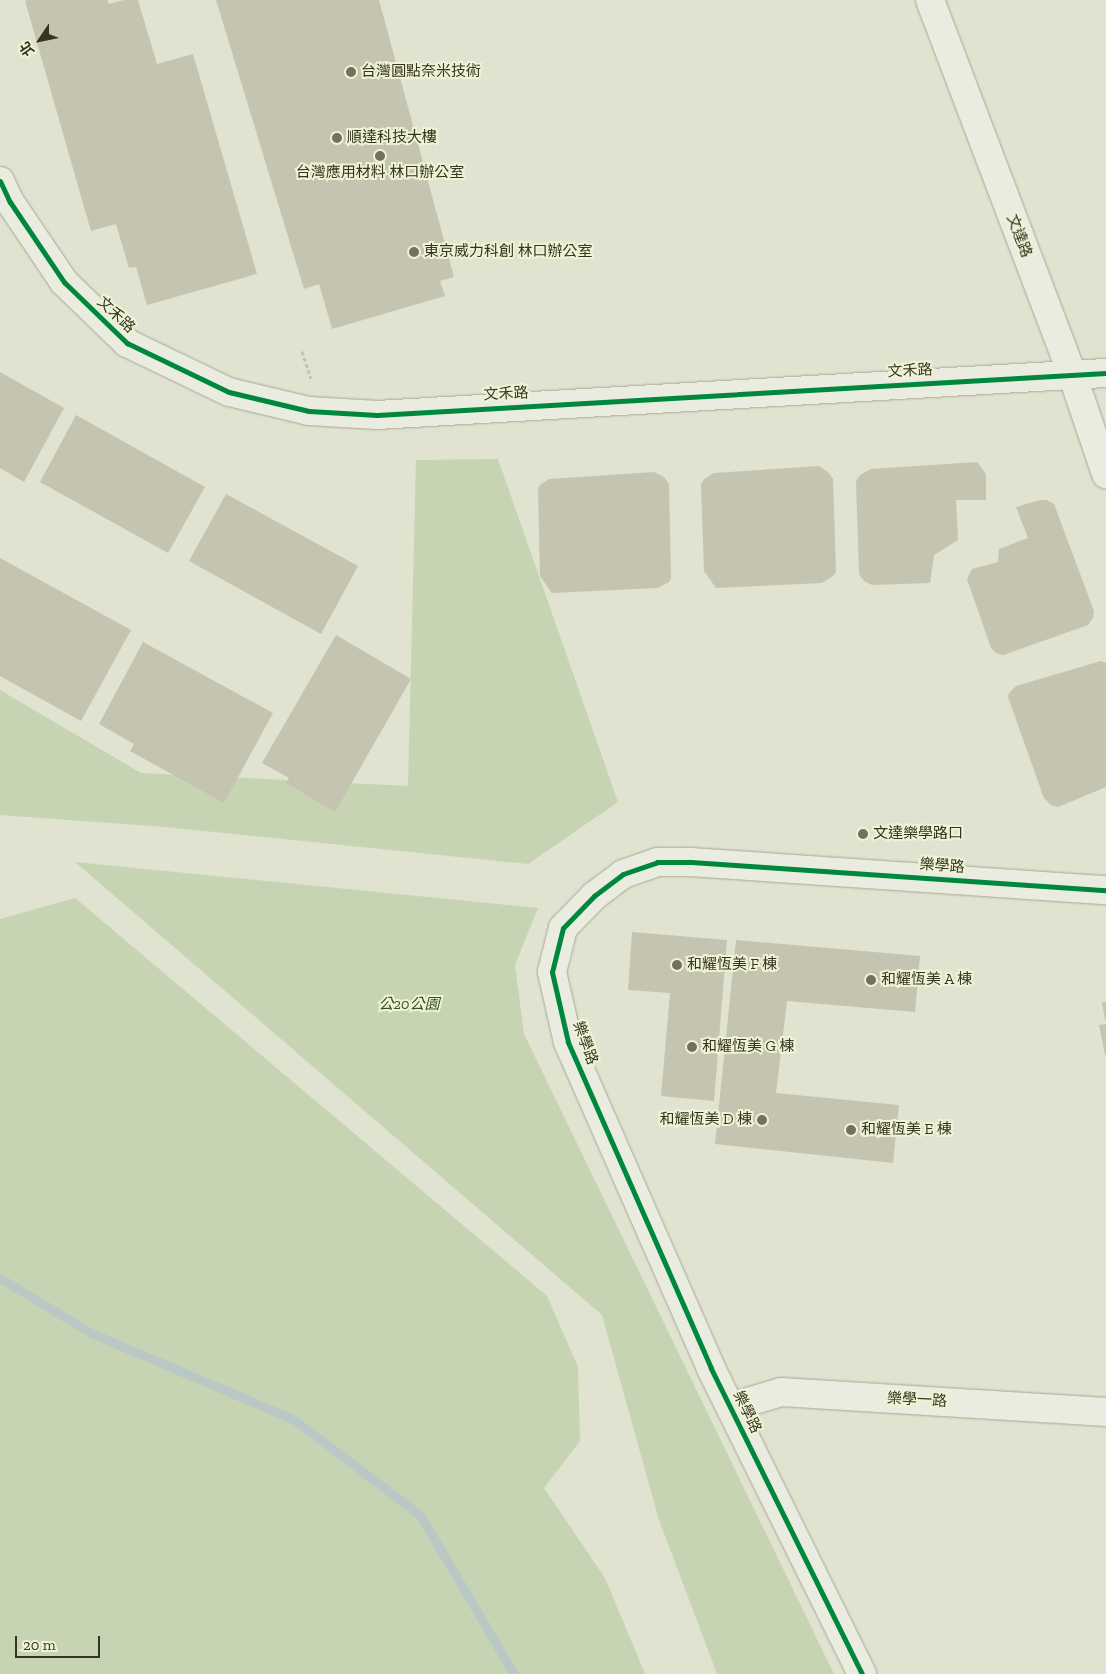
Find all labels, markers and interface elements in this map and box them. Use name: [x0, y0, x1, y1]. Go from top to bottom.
north arrow: [15, 15, 65, 65]
text: 北: [16, 38, 38, 59]
place label: 台灣圓點奈米技術: [361, 63, 481, 81]
marker: 台灣圓點奈米技術: [345, 66, 357, 78]
place label: 順達科技大樓: [347, 129, 437, 147]
marker: 順達科技大樓: [331, 132, 343, 144]
marker: 台灣應用材料 林口辦公室: [374, 150, 386, 162]
place label: 台灣應用材料 林口辦公室: [296, 164, 464, 182]
street label: 文達路: [1003, 212, 1035, 260]
place label: 東京威力科創 林口辦公室: [424, 243, 592, 261]
marker: 東京威力科創 林口辦公室: [408, 246, 420, 258]
street label: 文禾路: [93, 293, 139, 337]
street label: 文禾路: [887, 361, 933, 381]
street label: 文禾路: [483, 384, 529, 404]
place label: 文達樂學路口: [873, 825, 963, 843]
marker: 文達樂學路口: [857, 828, 869, 840]
street label: 樂學路: [919, 855, 965, 877]
place label: 和耀恆美 F 棟: [687, 956, 777, 974]
marker: 和耀恆美 F 棟: [671, 959, 683, 971]
place label: 和耀恆美 A 棟: [881, 971, 973, 989]
marker: 和耀恆美 A 棟: [865, 974, 877, 986]
park label: 公20公園: [378, 996, 440, 1014]
street label: 樂學路: [569, 1019, 601, 1067]
place label: 和耀恆美 G 棟: [702, 1038, 794, 1056]
marker: 和耀恆美 G 棟: [686, 1041, 698, 1053]
place label: 和耀恆美 D 棟: [660, 1111, 752, 1129]
marker: 和耀恆美 D 棟: [756, 1114, 768, 1126]
place label: 和耀恆美 E 棟: [861, 1121, 952, 1139]
marker: 和耀恆美 E 棟: [845, 1124, 857, 1136]
street label: 樂學路: [729, 1388, 765, 1436]
street label: 樂學一路: [887, 1389, 947, 1411]
scale bar: [18, 1626, 102, 1658]
text: 20 m: [23, 1636, 56, 1654]

